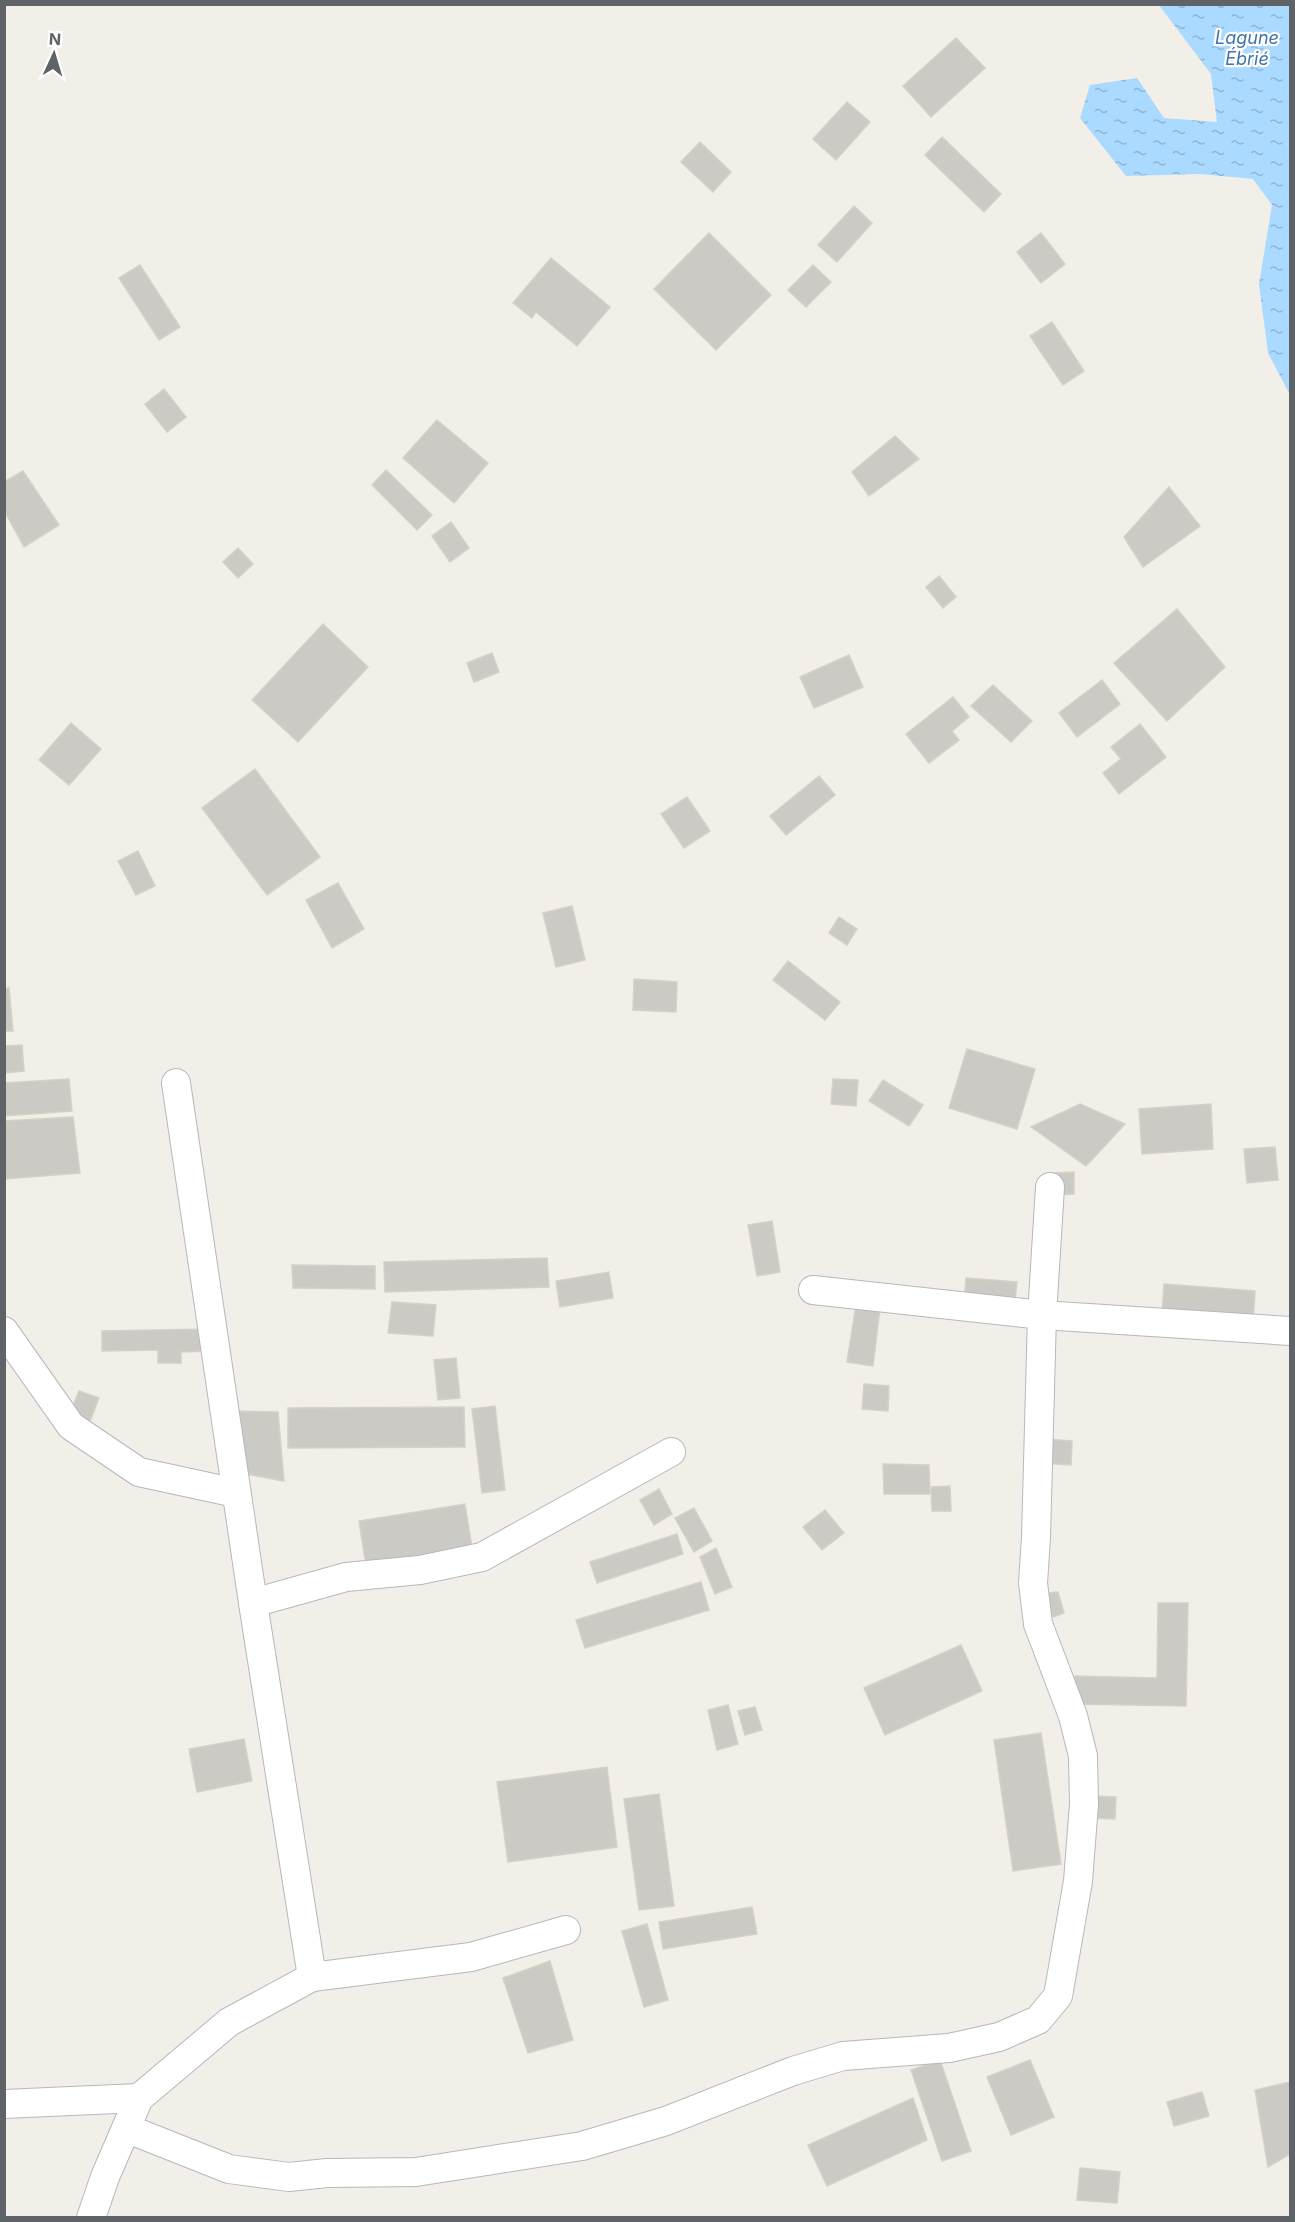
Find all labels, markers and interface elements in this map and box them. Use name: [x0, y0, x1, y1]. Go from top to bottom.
north arrow: [24, 24, 84, 84]
water label: Lagune Ébrié: [1215, 27, 1279, 69]
text: N: [48, 29, 62, 49]

